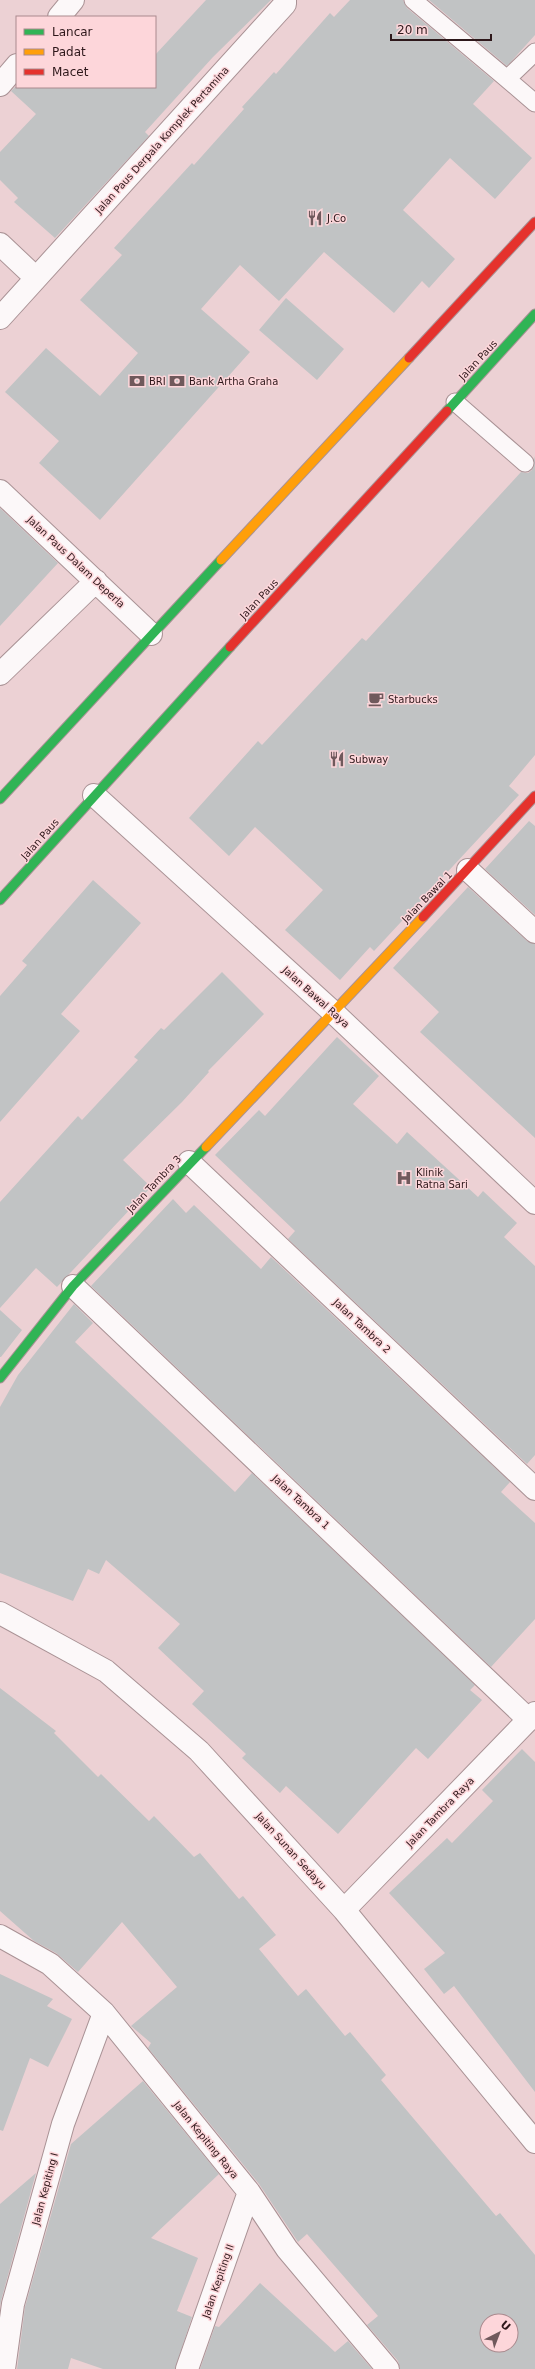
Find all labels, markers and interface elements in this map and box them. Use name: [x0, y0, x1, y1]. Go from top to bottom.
legend: [16, 16, 156, 88]
scale bar: [391, 16, 491, 42]
text: 20 m: [397, 23, 428, 37]
text: Lancar: [52, 25, 93, 39]
text: Padat: [52, 45, 86, 59]
street label: Jalan Paus Derpala Komplek Pertamina: [92, 64, 231, 216]
text: Macet: [52, 65, 89, 79]
restaurant icon: J.Co: [306, 209, 324, 227]
place label: J.Co: [326, 213, 346, 224]
street label: Jalan Paus: [456, 338, 499, 383]
bank icon: BRI: [128, 372, 146, 390]
bank icon: Bank Artha Graha: [168, 372, 186, 390]
place label: BRI: [149, 376, 166, 387]
place label: Bank Artha Graha: [189, 376, 278, 387]
street label: Jalan Paus Dalam Deperla: [24, 513, 127, 610]
street label: Jalan Paus: [237, 577, 280, 622]
cafe icon: Starbucks: [367, 690, 385, 708]
place label: Starbucks: [388, 694, 438, 705]
restaurant icon: Subway: [328, 750, 346, 768]
place label: Subway: [349, 754, 388, 765]
street label: Jalan Paus: [18, 816, 61, 862]
street label: Jalan Bawal 1: [399, 869, 454, 926]
street label: Jalan Bawal Raya: [280, 964, 352, 1030]
street label: Jalan Tambra 3: [124, 1153, 183, 1216]
place label: Klinik Ratna Sari: [416, 1167, 468, 1190]
hospital icon: Klinik Ratna Sari: [395, 1169, 413, 1187]
street label: Jalan Tambra 2: [330, 1296, 393, 1355]
street label: Jalan Tambra 1: [269, 1472, 332, 1531]
street label: Jalan Tambra Raya: [403, 1775, 476, 1850]
street label: Jalan Sunan Sedayu: [253, 1810, 328, 1892]
street label: Jalan Kepiting Raya: [171, 2098, 241, 2181]
street label: Jalan Kepiting I: [30, 2152, 60, 2227]
street label: Jalan Kepiting II: [200, 2243, 236, 2320]
north arrow: [479, 2313, 519, 2353]
text: U: [498, 2318, 513, 2334]

